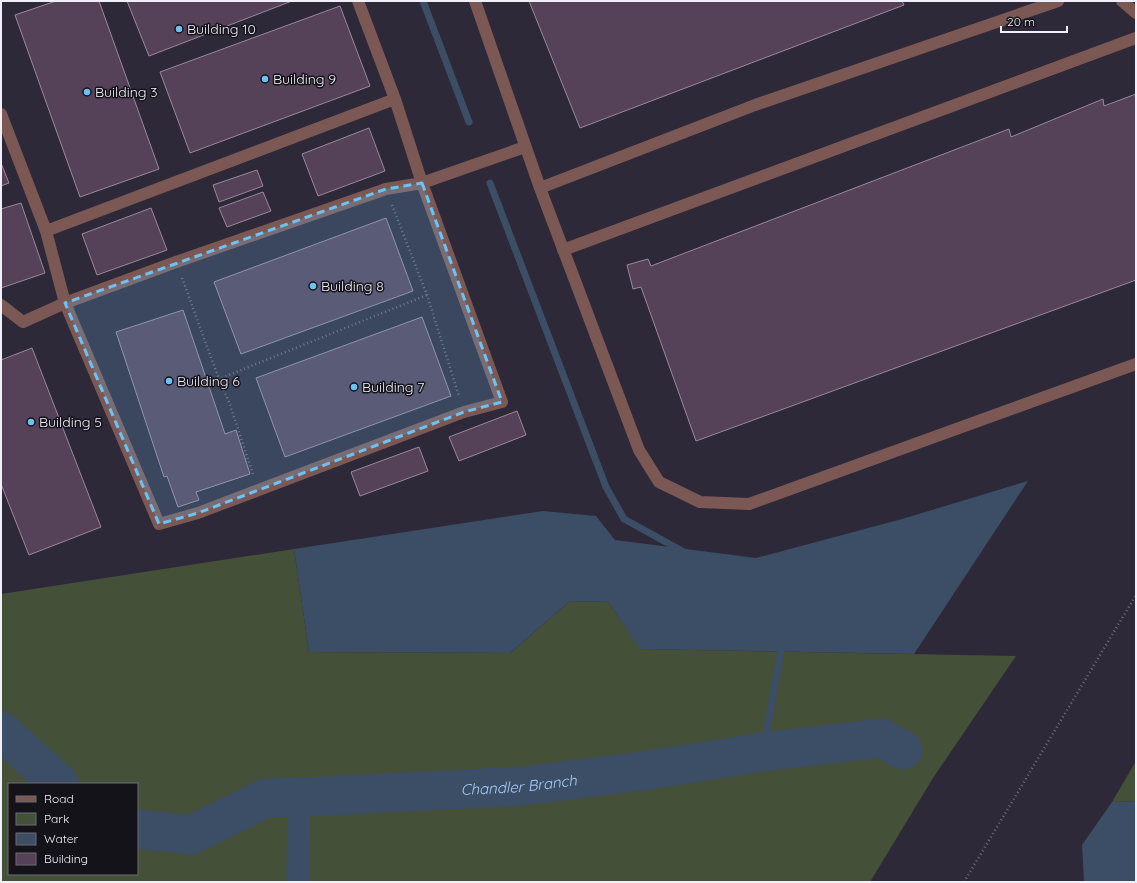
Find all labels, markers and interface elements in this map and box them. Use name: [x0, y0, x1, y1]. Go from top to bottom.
scale bar: [1001, 8, 1067, 34]
text: 20 m: [1007, 14, 1035, 29]
place label: Building 10: [187, 20, 256, 38]
marker: Building 10: [174, 24, 184, 34]
place label: Building 9: [273, 70, 336, 88]
marker: Building 9: [260, 74, 270, 84]
place label: Building 3: [95, 83, 158, 101]
marker: Building 3: [82, 87, 92, 97]
place label: Building 8: [321, 277, 384, 295]
marker: Building 8: [308, 281, 318, 291]
place label: Building 6: [177, 372, 240, 390]
marker: Building 6: [164, 376, 174, 386]
place label: Building 7: [362, 378, 424, 396]
marker: Building 7: [349, 382, 359, 392]
place label: Building 5: [39, 413, 102, 431]
marker: Building 5: [26, 417, 36, 427]
water label: Chandler Branch: [460, 770, 578, 799]
legend: [8, 783, 138, 875]
text: Road: [44, 791, 74, 806]
text: Park: [44, 811, 69, 826]
text: Water: [44, 831, 79, 846]
text: Building: [44, 851, 88, 866]

